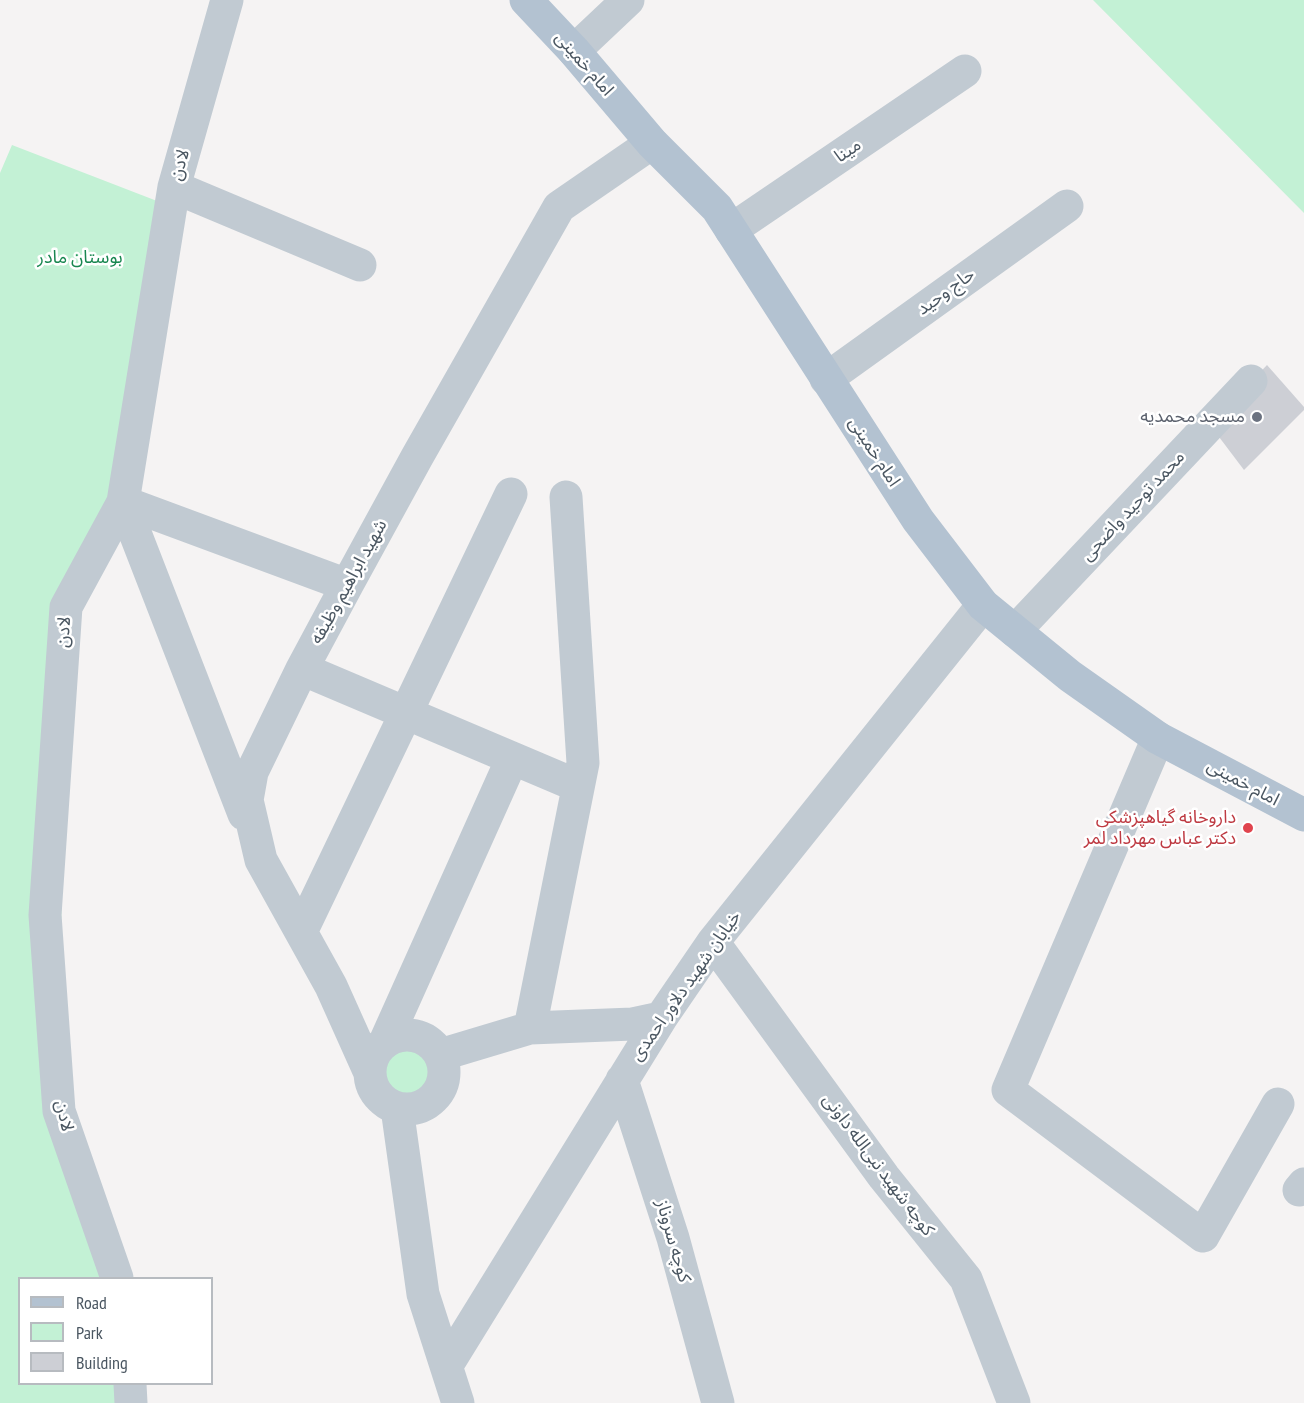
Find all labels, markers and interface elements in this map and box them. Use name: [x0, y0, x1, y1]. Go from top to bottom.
street label: امام خمینی: [550, 27, 618, 101]
street label: مینا: [831, 134, 865, 168]
street label: لادن: [165, 147, 195, 183]
park label: بوستان مادر: [37, 247, 123, 269]
street label: حاج وحید: [913, 264, 979, 320]
place label: مسجد محمدیه: [1140, 406, 1245, 428]
marker: مسجد محمدیه: [1250, 410, 1264, 424]
street label: امام خمینی: [844, 413, 904, 491]
street label: محمد توحید واضحی: [1076, 446, 1190, 566]
street label: شهید ابراهیم وظیفه: [306, 516, 392, 648]
street label: لادن: [52, 616, 76, 648]
street label: امام خمینی: [1203, 755, 1283, 811]
place label: داروخانه گیاهپزشکی دکتر عباس مهرداد لمر: [1084, 807, 1236, 850]
marker: داروخانه گیاهپزشکی دکتر عباس مهرداد لمر: [1241, 821, 1255, 835]
street label: خیابان شهید دلاور احمدی: [626, 907, 746, 1065]
street label: کوچه شهید نبی‌الله داونی: [817, 1090, 939, 1240]
street label: لادن: [50, 1098, 78, 1134]
street label: کوچه سروناز: [651, 1197, 695, 1285]
legend: [18, 1277, 213, 1385]
text: Road: [76, 1291, 107, 1314]
text: Park: [76, 1321, 103, 1344]
text: Building: [76, 1351, 128, 1374]

